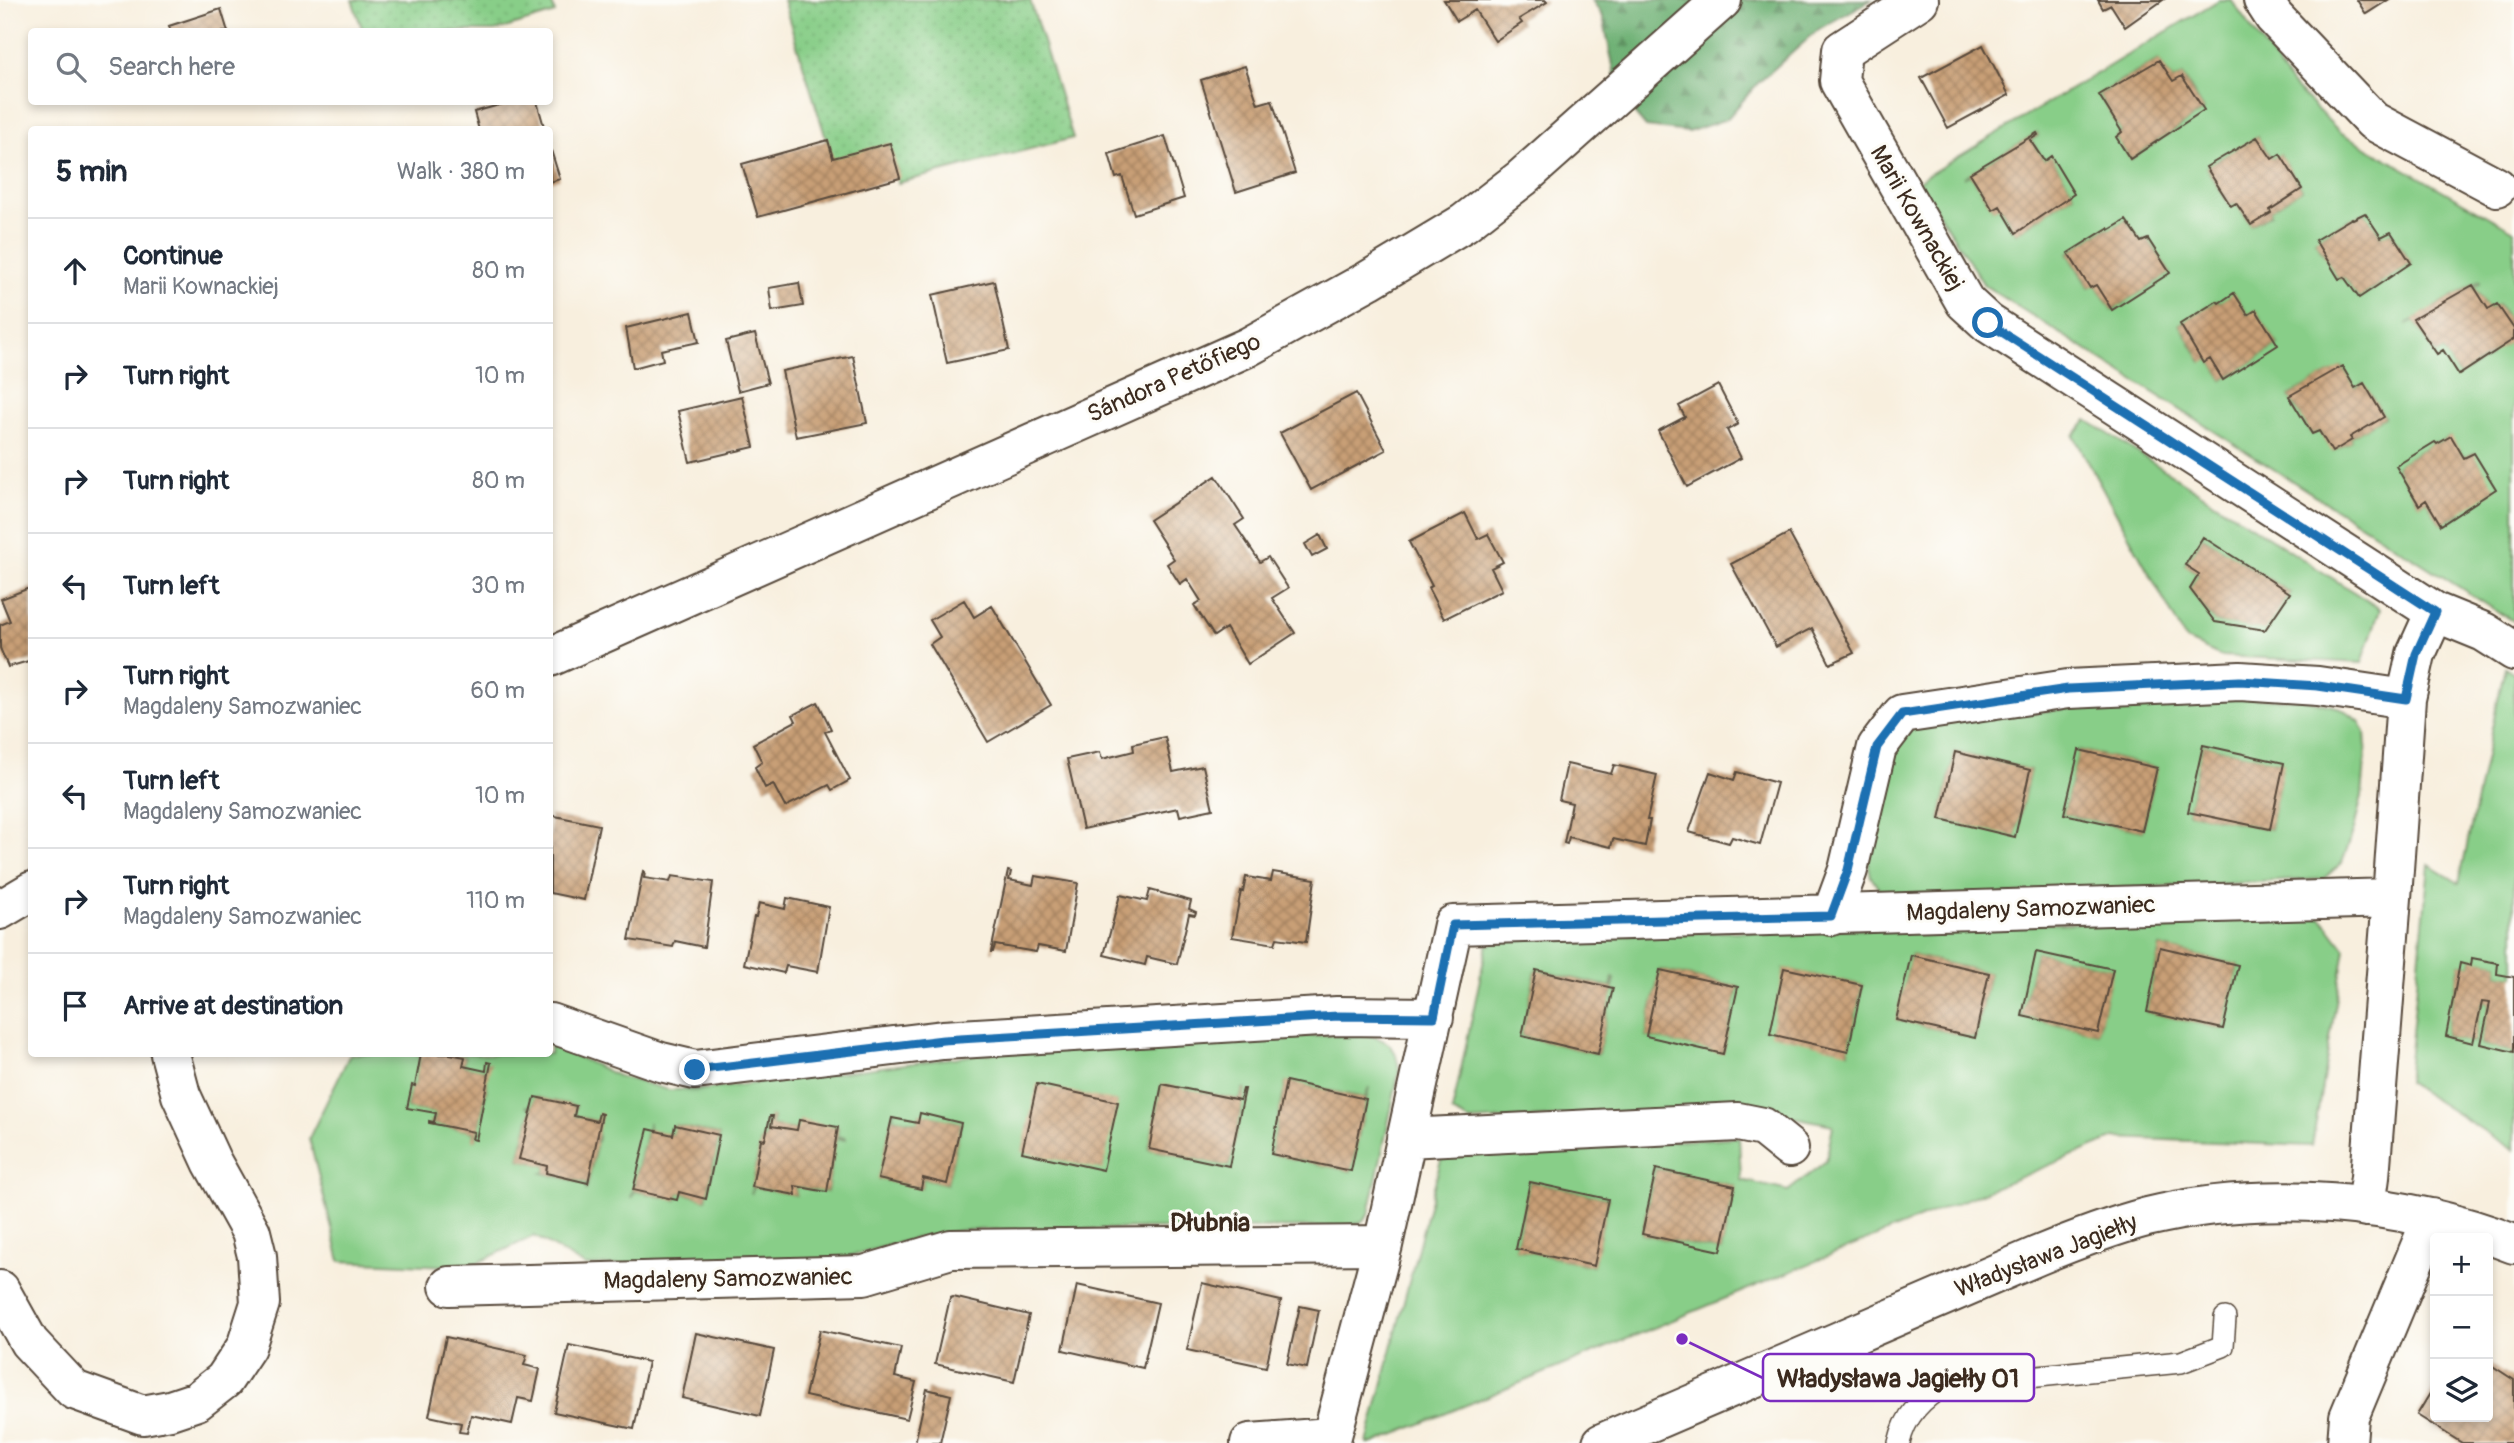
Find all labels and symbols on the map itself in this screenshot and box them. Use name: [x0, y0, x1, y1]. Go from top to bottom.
street label: Marii Kownackiej: [1864, 140, 1970, 296]
route start: [1972, 307, 2003, 338]
street label: Sándora Petőfiego: [1083, 327, 1265, 429]
street label: Magdaleny Samozwaniec: [1906, 890, 2156, 928]
route end: [679, 1054, 710, 1085]
district label: Dłubnia: [1170, 1207, 1250, 1239]
street label: Władysława Jagiełły: [1951, 1208, 2141, 1304]
street label: Magdaleny Samozwaniec: [603, 1262, 853, 1296]
callout: Władysława Jagiełły 01: [1763, 1354, 2034, 1401]
text: Władysława Jagiełły 01: [1777, 1363, 2019, 1395]

